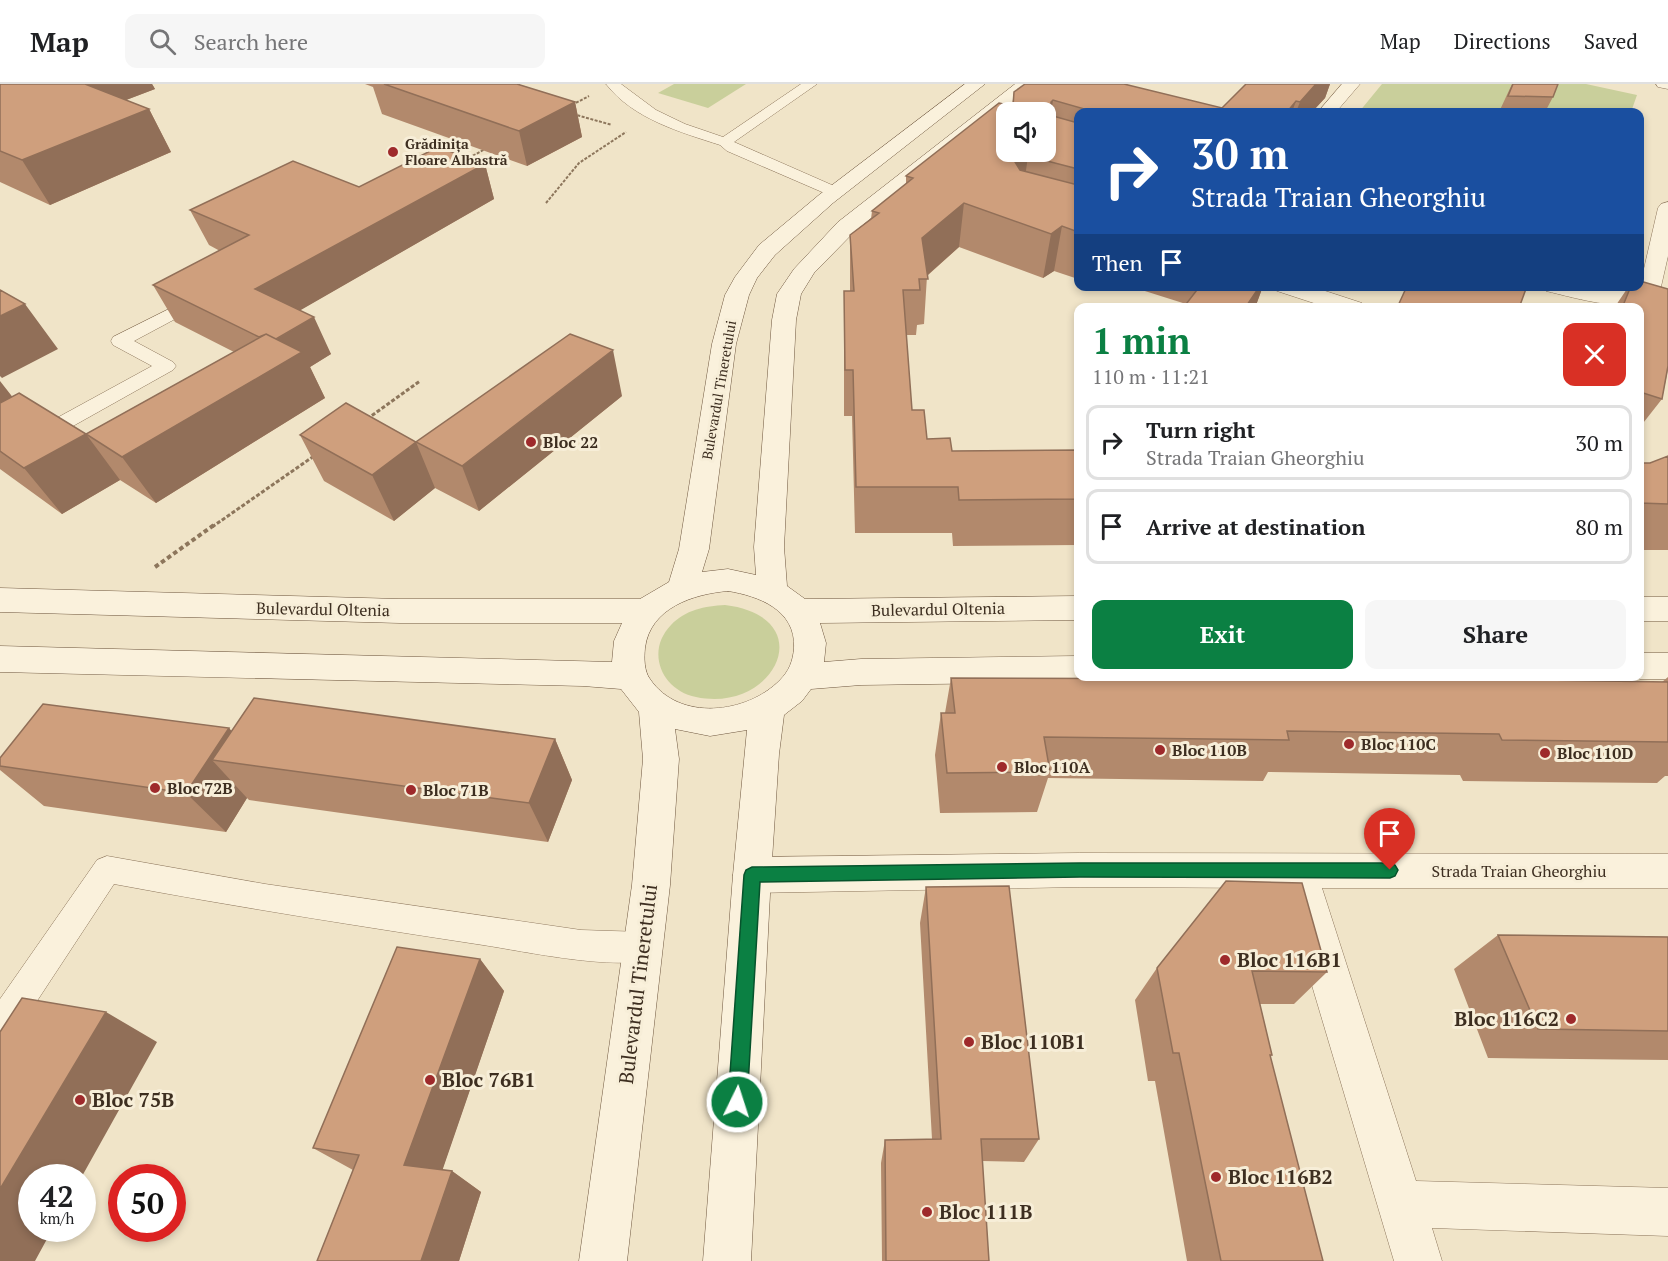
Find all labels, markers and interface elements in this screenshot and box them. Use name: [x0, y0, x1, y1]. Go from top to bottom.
search box: [125, 14, 545, 68]
text: Map: [30, 23, 89, 60]
icon: search: [146, 25, 179, 58]
text: Search here: [194, 27, 308, 56]
text: Map: [1380, 27, 1421, 55]
text: Directions: [1454, 27, 1551, 55]
text: Saved: [1584, 27, 1638, 55]
map controls: [996, 102, 1056, 162]
button: sound: [996, 102, 1056, 162]
text: 30 m: [1191, 125, 1289, 181]
icon: right: [1092, 132, 1170, 210]
place label: Grădinița Floare Albastră: [405, 134, 508, 169]
marker: Grădinița Floare Albastră: [386, 145, 400, 159]
text: Strada Traian Gheorghiu: [1191, 179, 1486, 215]
icon: arrive: [1155, 246, 1188, 279]
text: Then: [1092, 248, 1143, 277]
text: 1 min: [1092, 317, 1190, 364]
street label: Bulevardul Tineretului: [697, 319, 740, 461]
button: close: [1563, 323, 1626, 386]
text: 110 m · 11:21: [1092, 363, 1210, 390]
text: Turn right: [1146, 415, 1255, 444]
icon: right: [1095, 426, 1128, 459]
text: 30 m: [1575, 428, 1623, 457]
place label: Bloc 22: [543, 431, 598, 453]
marker: Bloc 22: [524, 435, 538, 449]
text: Strada Traian Gheorghiu: [1146, 444, 1364, 471]
icon: arrive: [1095, 510, 1128, 543]
text: Arrive at destination: [1146, 512, 1365, 541]
text: 80 m: [1575, 512, 1623, 541]
street label: Bulevardul Oltenia: [256, 597, 390, 621]
street label: Bulevardul Oltenia: [871, 597, 1005, 621]
button: Exit: [1092, 600, 1353, 669]
button: Share: [1365, 600, 1626, 669]
place label: Bloc 110C: [1361, 733, 1436, 755]
marker: Bloc 110C: [1342, 737, 1356, 751]
place label: Bloc 110B: [1172, 739, 1247, 761]
place label: Bloc 110D: [1557, 742, 1633, 764]
marker: Bloc 110B: [1153, 743, 1167, 757]
marker: Bloc 110D: [1538, 746, 1552, 760]
place label: Bloc 110A: [1014, 756, 1090, 778]
marker: Bloc 110A: [995, 760, 1009, 774]
place label: Bloc 72B: [167, 777, 233, 799]
place label: Bloc 71B: [423, 779, 489, 801]
marker: Bloc 72B: [148, 781, 162, 795]
marker: Bloc 71B: [404, 783, 418, 797]
pin: [1364, 808, 1415, 870]
icon: arrive: [1373, 817, 1406, 850]
street label: Strada Traian Gheorghiu: [1432, 860, 1606, 882]
street label: Bulevardul Tineretului: [612, 882, 663, 1086]
place label: Bloc 116B1: [1237, 946, 1342, 973]
marker: Bloc 116B1: [1218, 953, 1232, 967]
place label: Bloc 116C2: [1454, 1005, 1559, 1032]
marker: Bloc 116C2: [1564, 1012, 1578, 1026]
place label: Bloc 110B1: [981, 1028, 1086, 1055]
marker: Bloc 110B1: [962, 1035, 976, 1049]
place label: Bloc 76B1: [442, 1066, 535, 1093]
position arrow: [705, 1070, 769, 1134]
marker: Bloc 76B1: [423, 1073, 437, 1087]
place label: Bloc 75B: [92, 1086, 174, 1113]
marker: Bloc 75B: [73, 1093, 87, 1107]
place label: Bloc 116B2: [1228, 1163, 1333, 1190]
speed limit sign: 50: [108, 1164, 186, 1242]
marker: Bloc 116B2: [1209, 1170, 1223, 1184]
text: 42: [40, 1176, 74, 1216]
place label: Bloc 111B: [939, 1198, 1032, 1225]
marker: Bloc 111B: [920, 1205, 934, 1219]
text: km/h: [40, 1208, 74, 1228]

